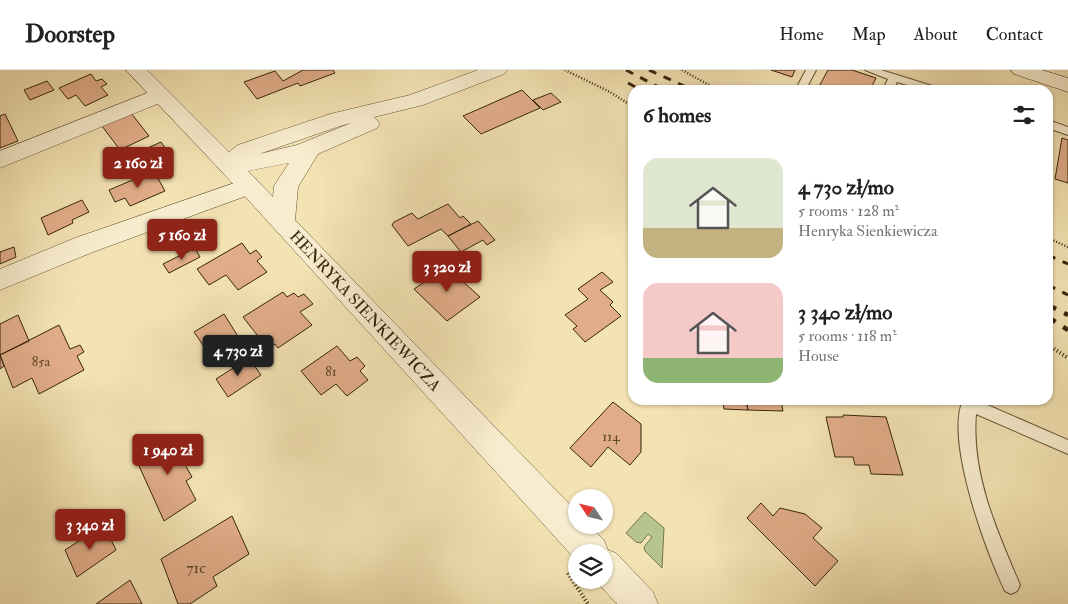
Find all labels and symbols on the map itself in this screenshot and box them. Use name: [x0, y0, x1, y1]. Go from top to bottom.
pin: 2 160 zł: [86, 146, 190, 189]
pin: 5 160 zł: [130, 218, 234, 261]
street label: HENRYKA SIENKIEWICZA: [285, 226, 445, 396]
pin: 3 320 zł: [395, 250, 499, 293]
pin: 4 730 zł: [186, 334, 290, 377]
house number: 85a: [32, 353, 50, 370]
house number: 81: [325, 363, 337, 380]
house number: 114: [602, 428, 621, 445]
pin: 1 940 zł: [116, 434, 220, 476]
north arrow: [568, 489, 612, 534]
pin: 3 340 zł: [38, 508, 142, 551]
house number: 71c: [186, 558, 206, 578]

